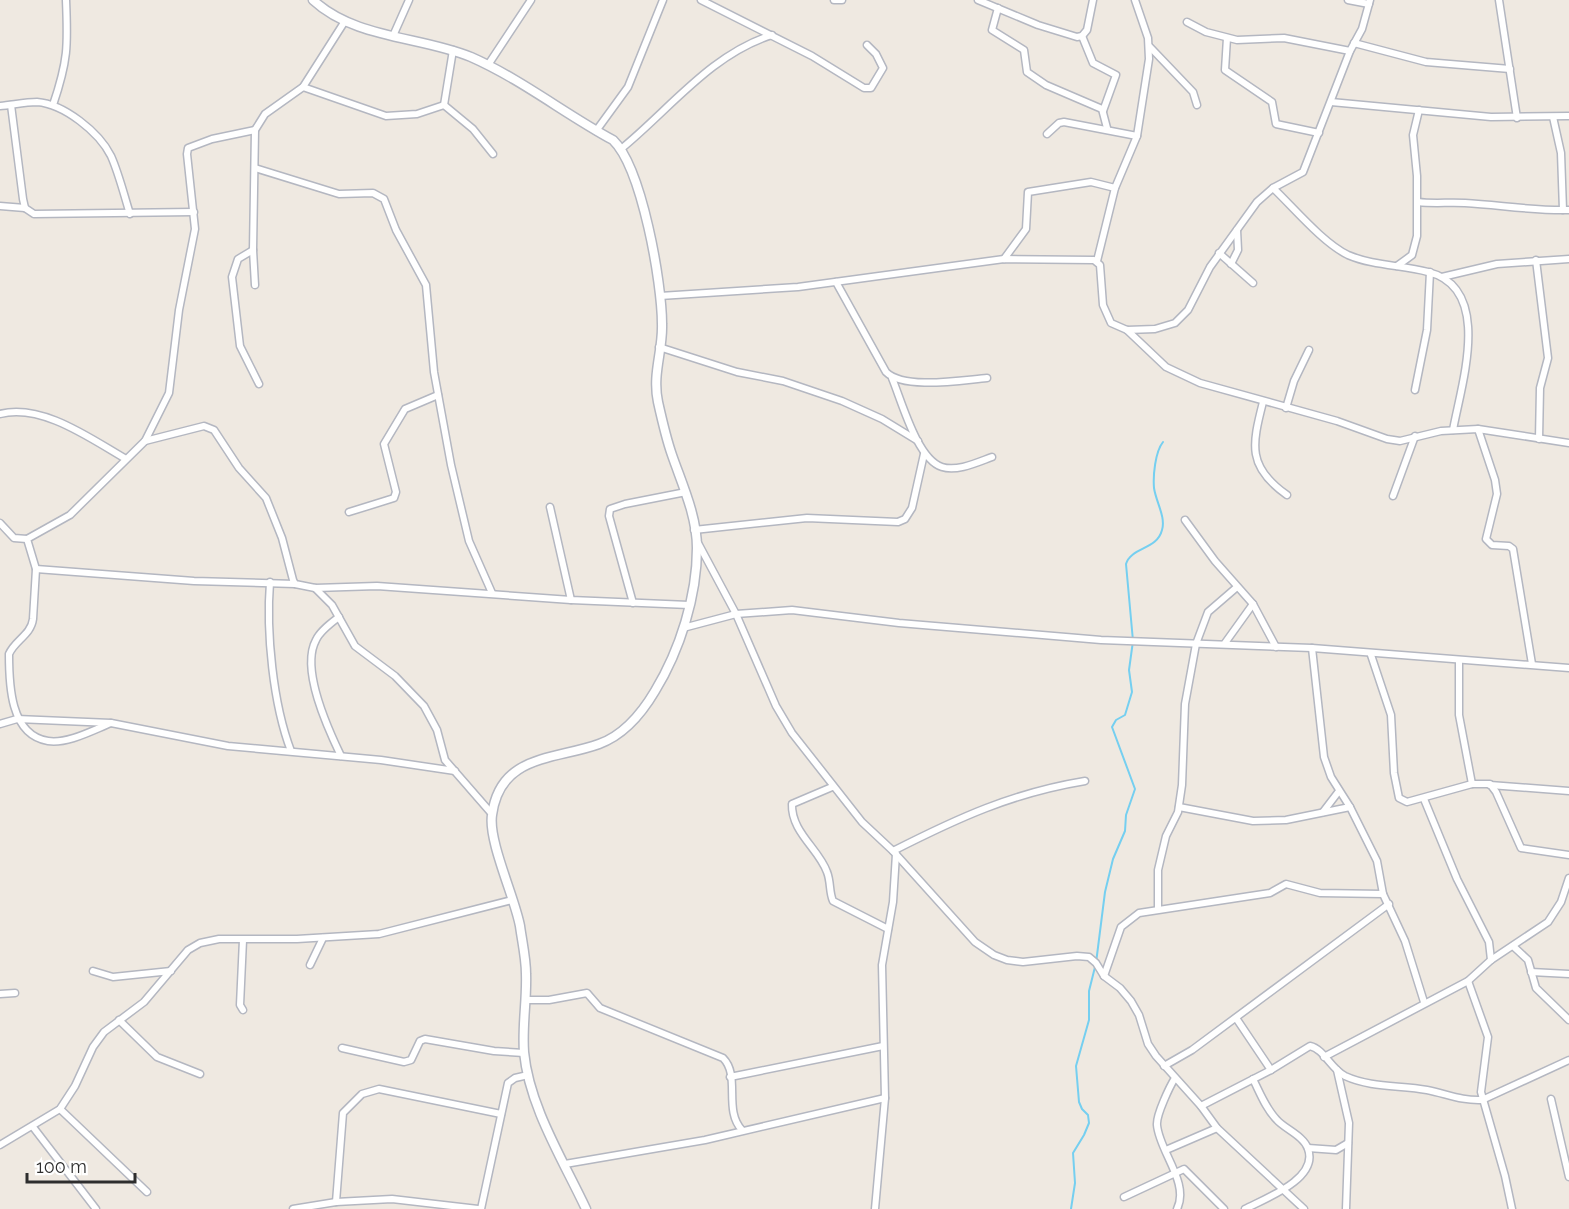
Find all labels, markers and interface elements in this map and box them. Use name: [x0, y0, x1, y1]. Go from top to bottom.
scale bar: [27, 1146, 135, 1184]
text: 100 m: [36, 1156, 87, 1177]

